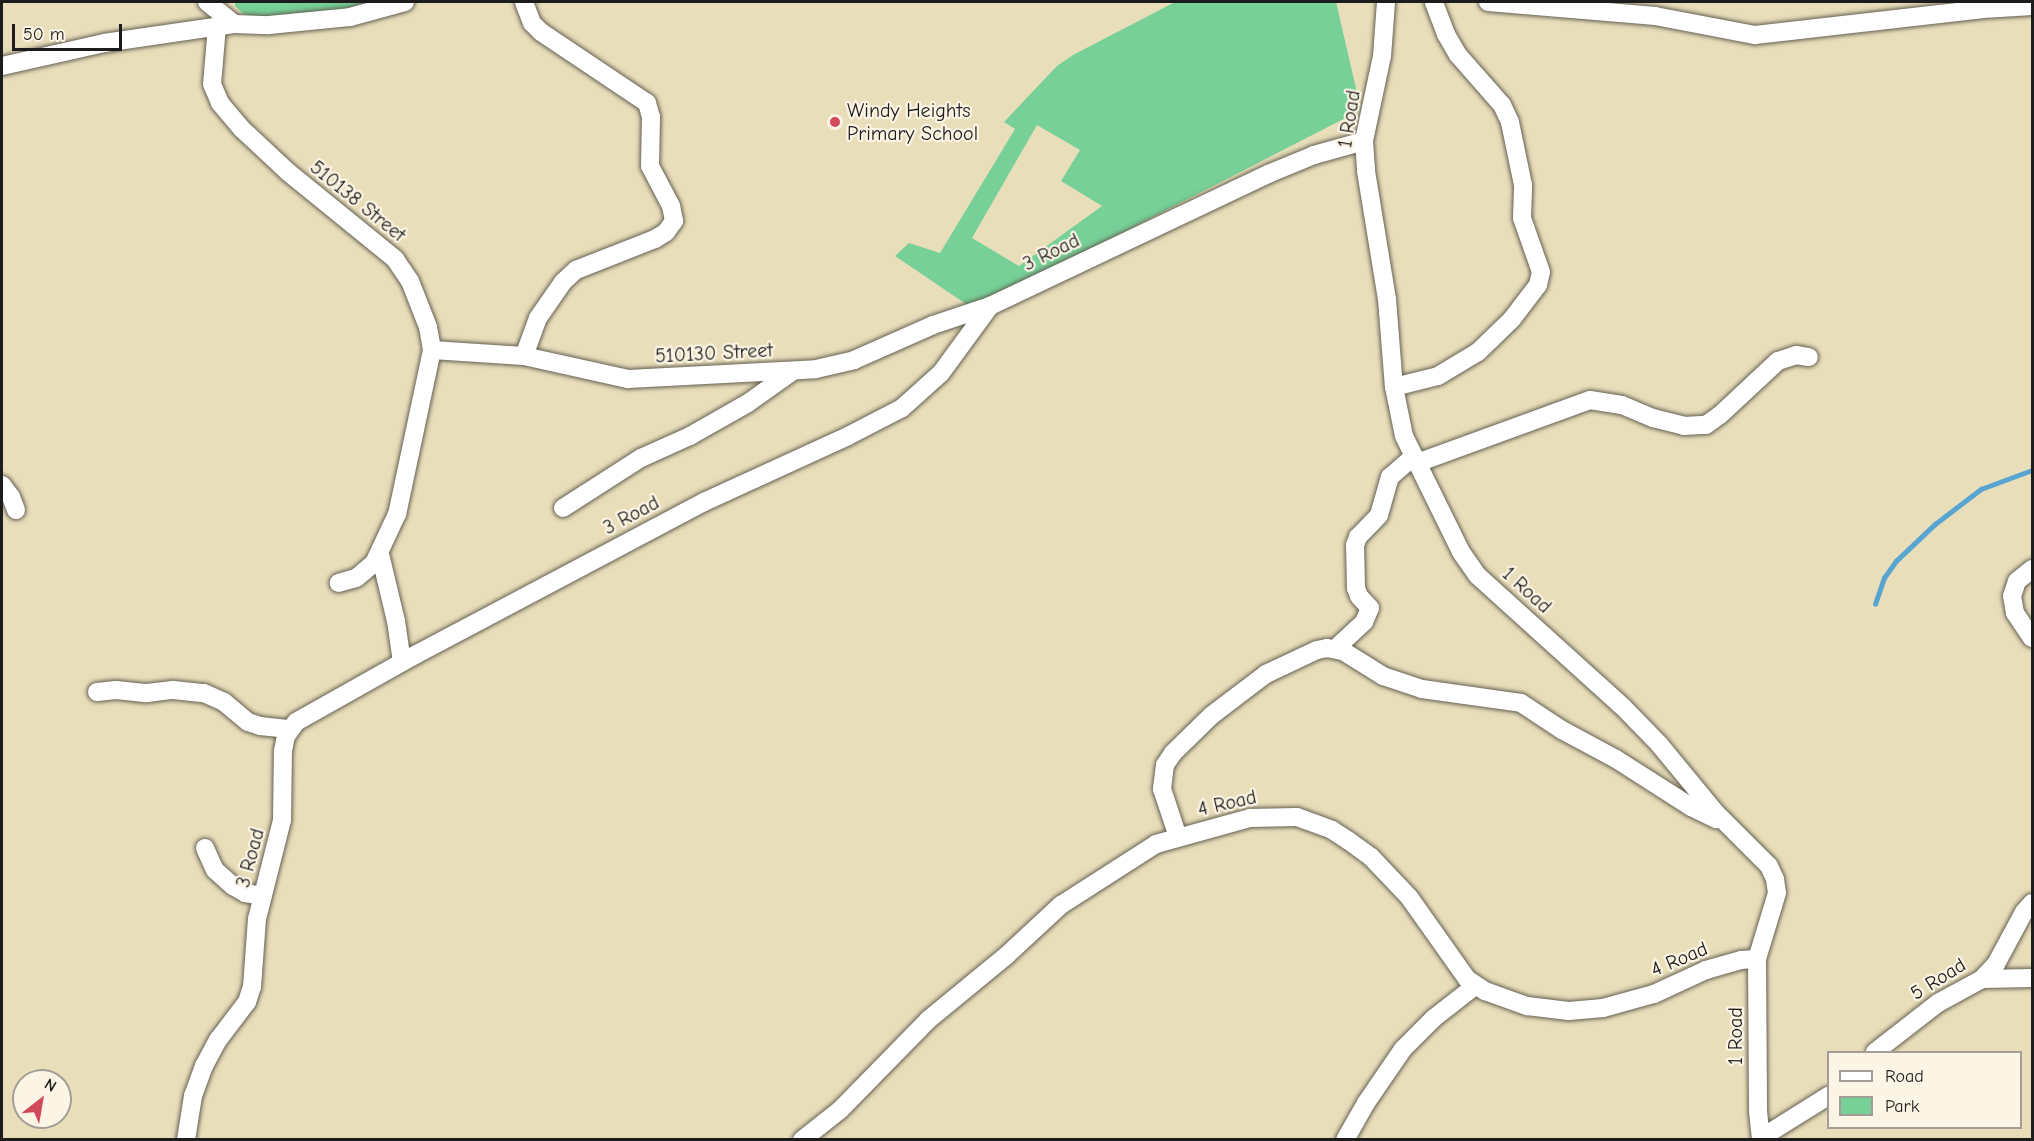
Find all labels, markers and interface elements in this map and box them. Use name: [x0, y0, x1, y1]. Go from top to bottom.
scale bar: [15, 12, 124, 50]
text: 50 m: [23, 24, 65, 45]
street label: 1 Road: [1333, 89, 1365, 149]
place label: Windy Heights Primary School: [847, 98, 978, 145]
marker: Windy Heights Primary School: [828, 115, 842, 129]
street label: 510138 Street: [305, 155, 411, 247]
street label: 3 Road: [1019, 228, 1083, 276]
street label: 510130 Street: [654, 338, 774, 368]
street label: 3 Road: [599, 490, 663, 540]
street label: 1 Road: [1498, 562, 1556, 618]
street label: 4 Road: [1195, 785, 1259, 821]
street label: 3 Road: [231, 826, 269, 890]
street label: 4 Road: [1647, 936, 1711, 982]
street label: 5 Road: [1906, 953, 1970, 1005]
street label: 1 Road: [1723, 1007, 1747, 1065]
legend: [1827, 1051, 2022, 1129]
text: Road: [1885, 1066, 1924, 1087]
north arrow: [12, 1069, 72, 1129]
text: N: [41, 1075, 59, 1096]
text: Park: [1885, 1096, 1919, 1117]

